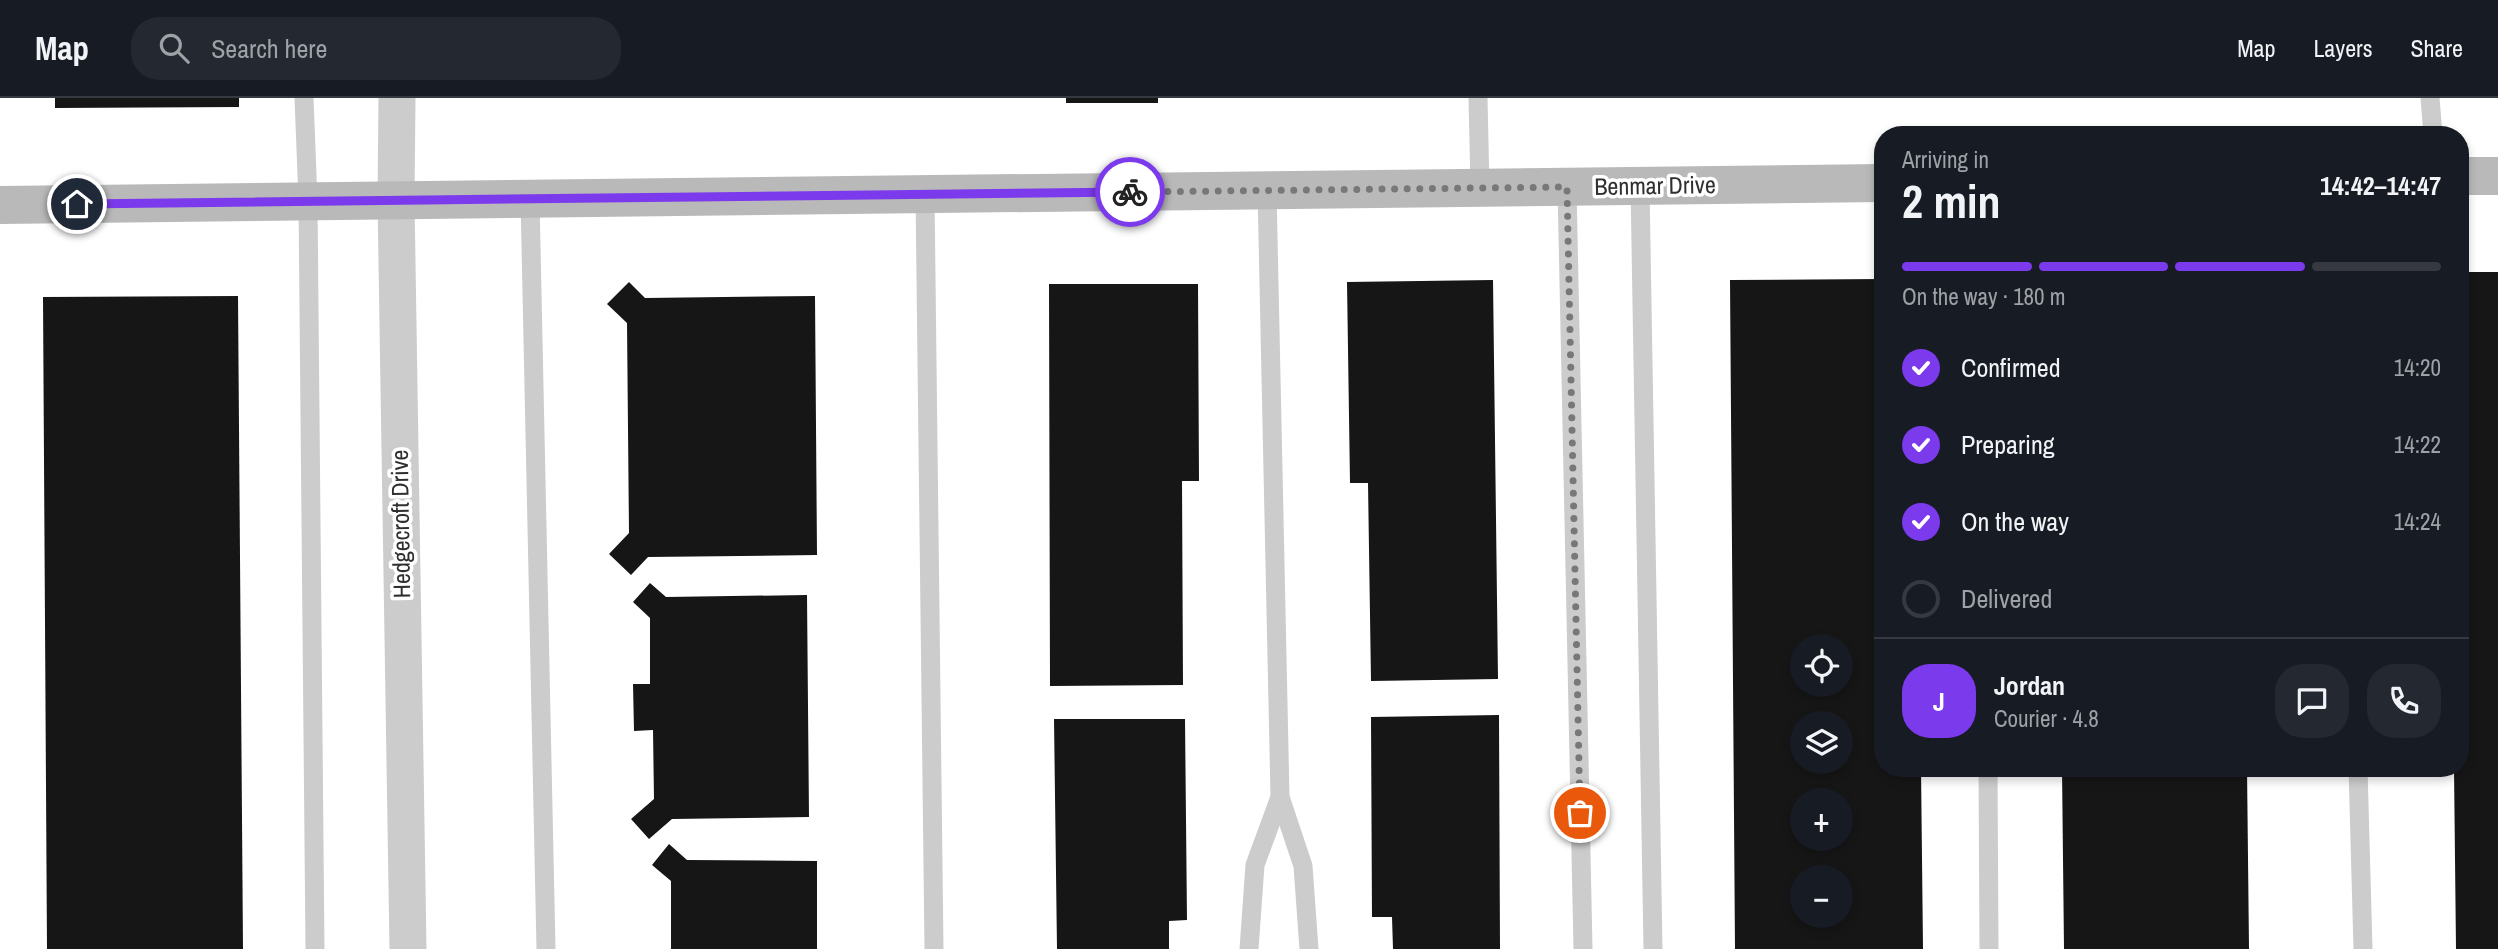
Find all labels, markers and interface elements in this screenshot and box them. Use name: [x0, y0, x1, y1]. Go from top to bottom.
search box: [131, 17, 621, 80]
text: Map: [35, 26, 89, 70]
icon: search: [155, 29, 193, 67]
text: Search here: [211, 31, 327, 66]
text: Map: [2237, 32, 2275, 64]
text: Layers: [2313, 32, 2372, 64]
text: Share: [2410, 32, 2463, 64]
text: Arriving in: [1902, 144, 1989, 175]
courier: [1095, 157, 1165, 227]
street label: Benmar Drive: [1594, 168, 1716, 202]
text: 14:42–14:47: [2320, 168, 2441, 203]
text: 2 min: [1902, 170, 2001, 232]
icon: bike: [1111, 173, 1149, 211]
pin: [47, 174, 107, 234]
icon: home: [58, 185, 96, 223]
text: On the way · 180 m: [1902, 281, 2066, 312]
icon: check: [1902, 349, 1940, 387]
text: Confirmed: [1961, 350, 2061, 385]
text: 14:20: [2394, 352, 2441, 383]
icon: check: [1902, 426, 1940, 464]
text: Preparing: [1961, 427, 2055, 462]
text: 14:22: [2394, 429, 2441, 460]
street label: Hedgecroft Drive: [383, 449, 417, 599]
icon: check: [1902, 503, 1940, 541]
text: On the way: [1961, 504, 2069, 539]
text: 14:24: [2394, 506, 2441, 537]
text: Delivered: [1961, 581, 2052, 616]
map controls: [1790, 634, 1853, 928]
button: locate: [1790, 634, 1853, 697]
button: chat: [2275, 664, 2349, 738]
button: phone: [2367, 664, 2441, 738]
text: Jordan: [1994, 668, 2065, 703]
text: J: [1933, 684, 1945, 719]
text: Courier · 4.8: [1994, 703, 2099, 734]
button: layers: [1790, 711, 1853, 774]
pin: [1550, 783, 1610, 843]
button: +: [1790, 788, 1853, 851]
icon: bag: [1561, 794, 1599, 832]
button: −: [1790, 865, 1853, 928]

